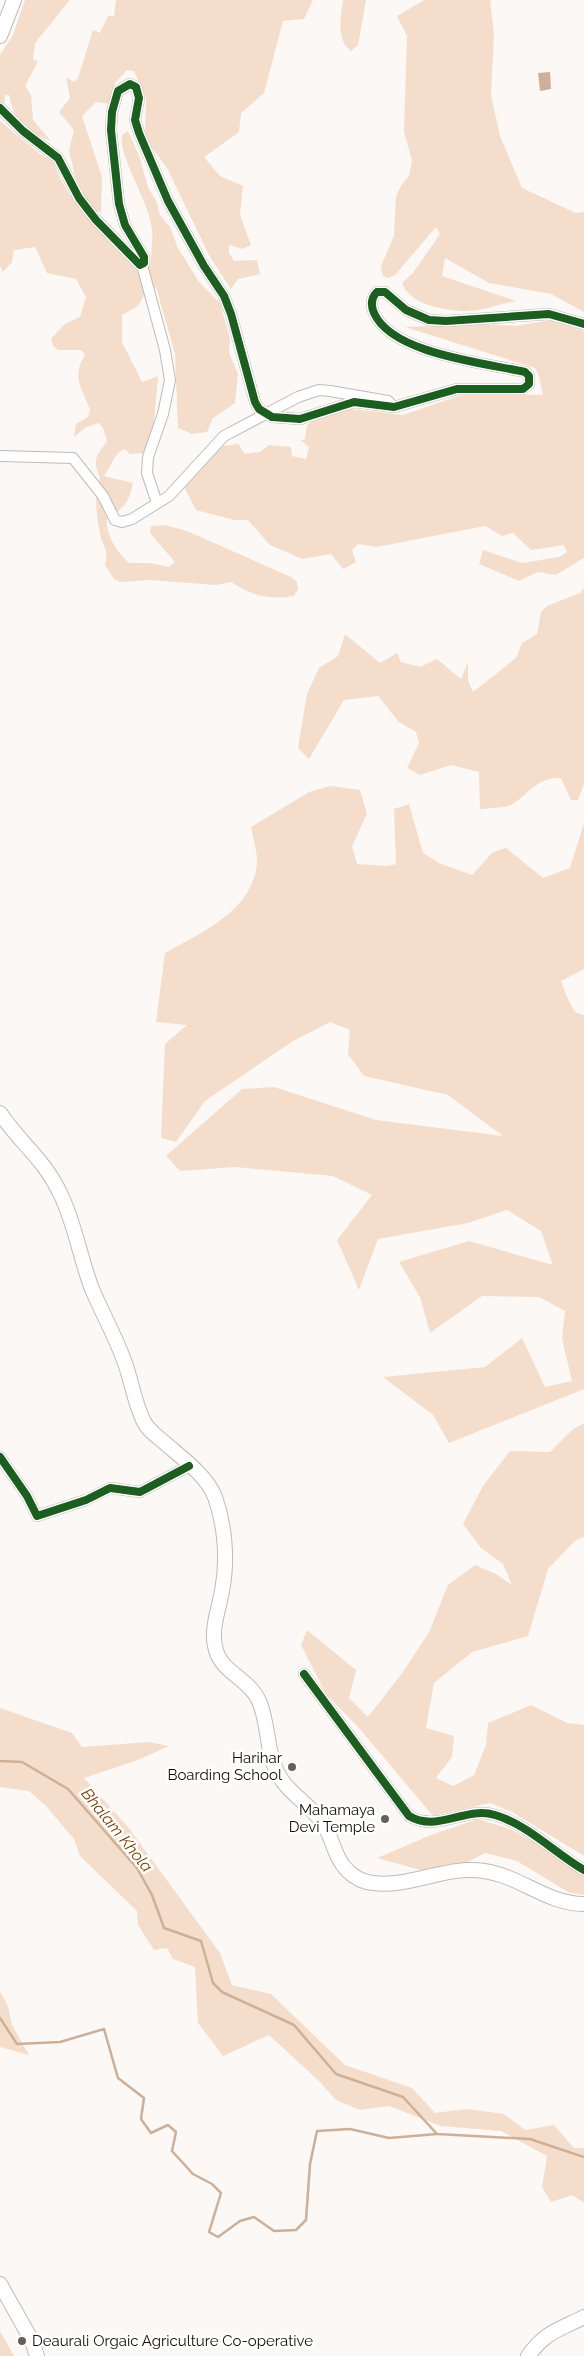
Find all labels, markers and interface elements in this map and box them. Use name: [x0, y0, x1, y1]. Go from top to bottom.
place label: Harihar Boarding School: [167, 1749, 283, 1784]
marker: Harihar Boarding School: [286, 1761, 298, 1773]
water label: Bhalam Khola: [77, 1784, 157, 1876]
place label: Mahamaya Devi Temple: [289, 1801, 375, 1836]
marker: Mahamaya Devi Temple: [379, 1813, 391, 1825]
place label: Deaurali Orgaic Agriculture Co-operative: [32, 2332, 313, 2350]
marker: Deaurali Orgaic Agriculture Co-operative: [16, 2335, 28, 2347]

